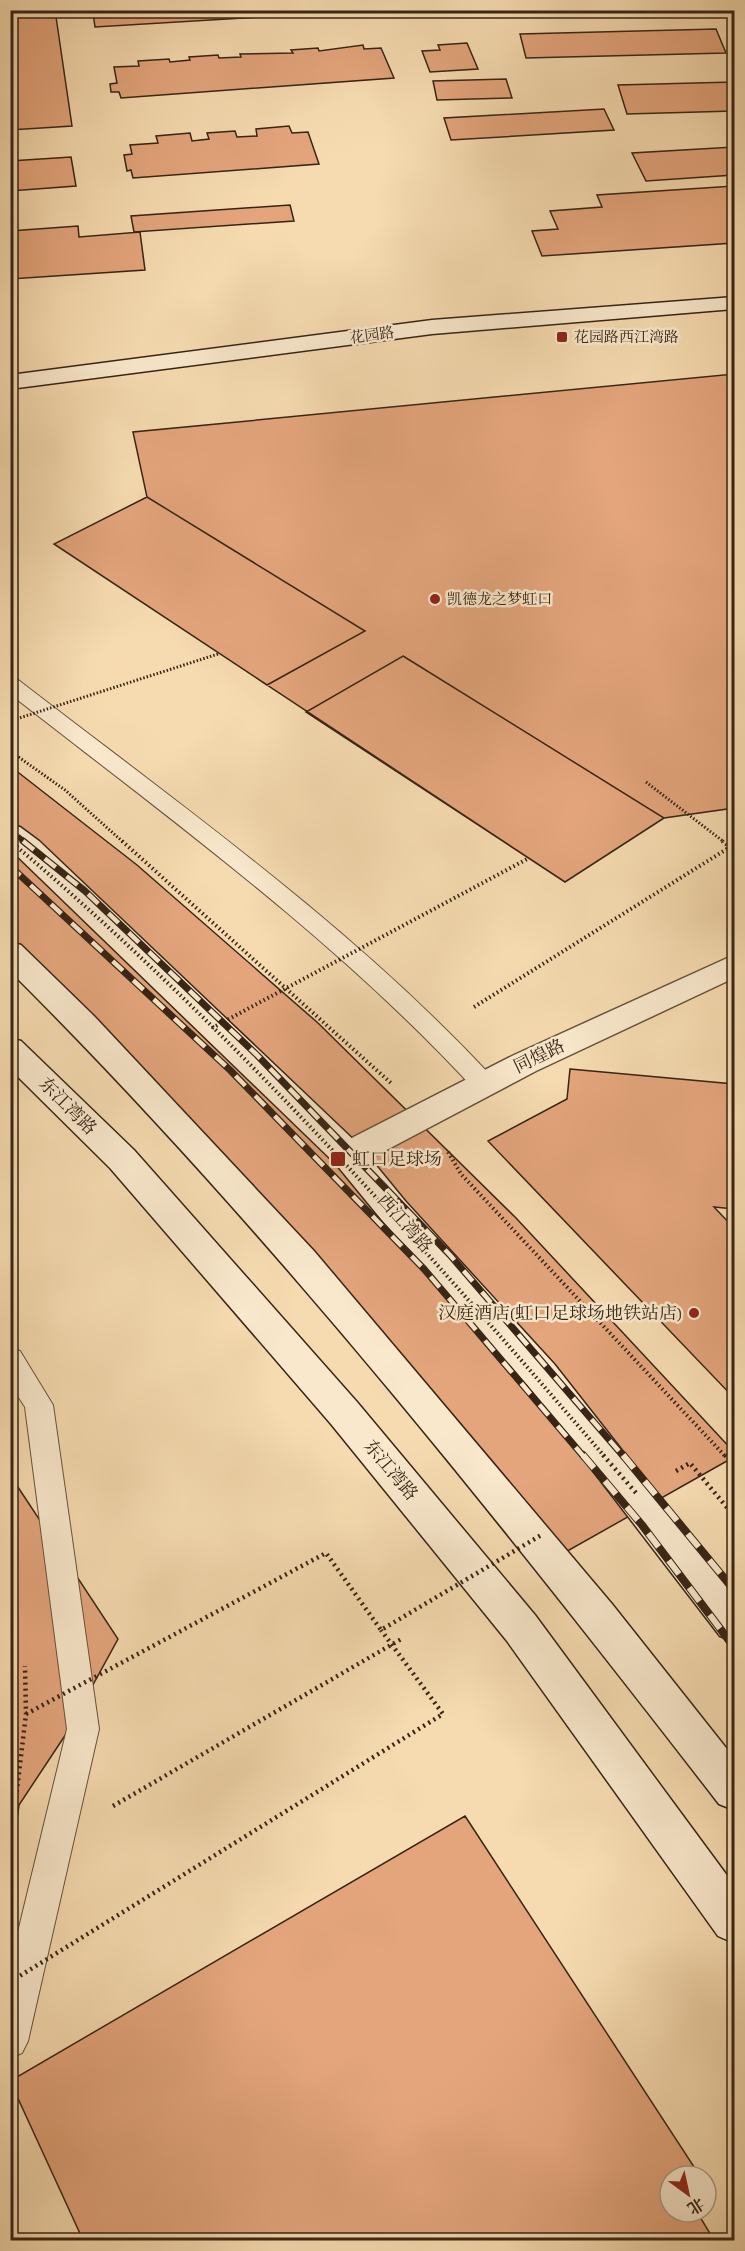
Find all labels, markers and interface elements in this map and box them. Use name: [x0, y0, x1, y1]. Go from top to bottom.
street label: 花园路: [348, 322, 396, 348]
place label: 花园路西江湾路: [574, 327, 679, 347]
marker: 花园路西江湾路: [555, 330, 569, 344]
place label: 凯德龙之梦虹口: [447, 589, 552, 609]
marker: 凯德龙之梦虹口: [428, 592, 442, 606]
street label: 同煌路: [509, 1033, 569, 1079]
street label: 东江湾路: [34, 1072, 102, 1140]
place label: 虹口足球场: [352, 1147, 442, 1171]
marker: 虹口足球场: [329, 1150, 347, 1168]
street label: 西江湾路: [372, 1188, 438, 1258]
place label: 汉庭酒店(虹口足球场地铁站店): [438, 1301, 682, 1325]
marker: 汉庭酒店(虹口足球场地铁站店): [687, 1306, 701, 1320]
street label: 东江湾路: [359, 1435, 423, 1505]
north arrow: [658, 2164, 718, 2224]
text: 北: [683, 2192, 708, 2219]

